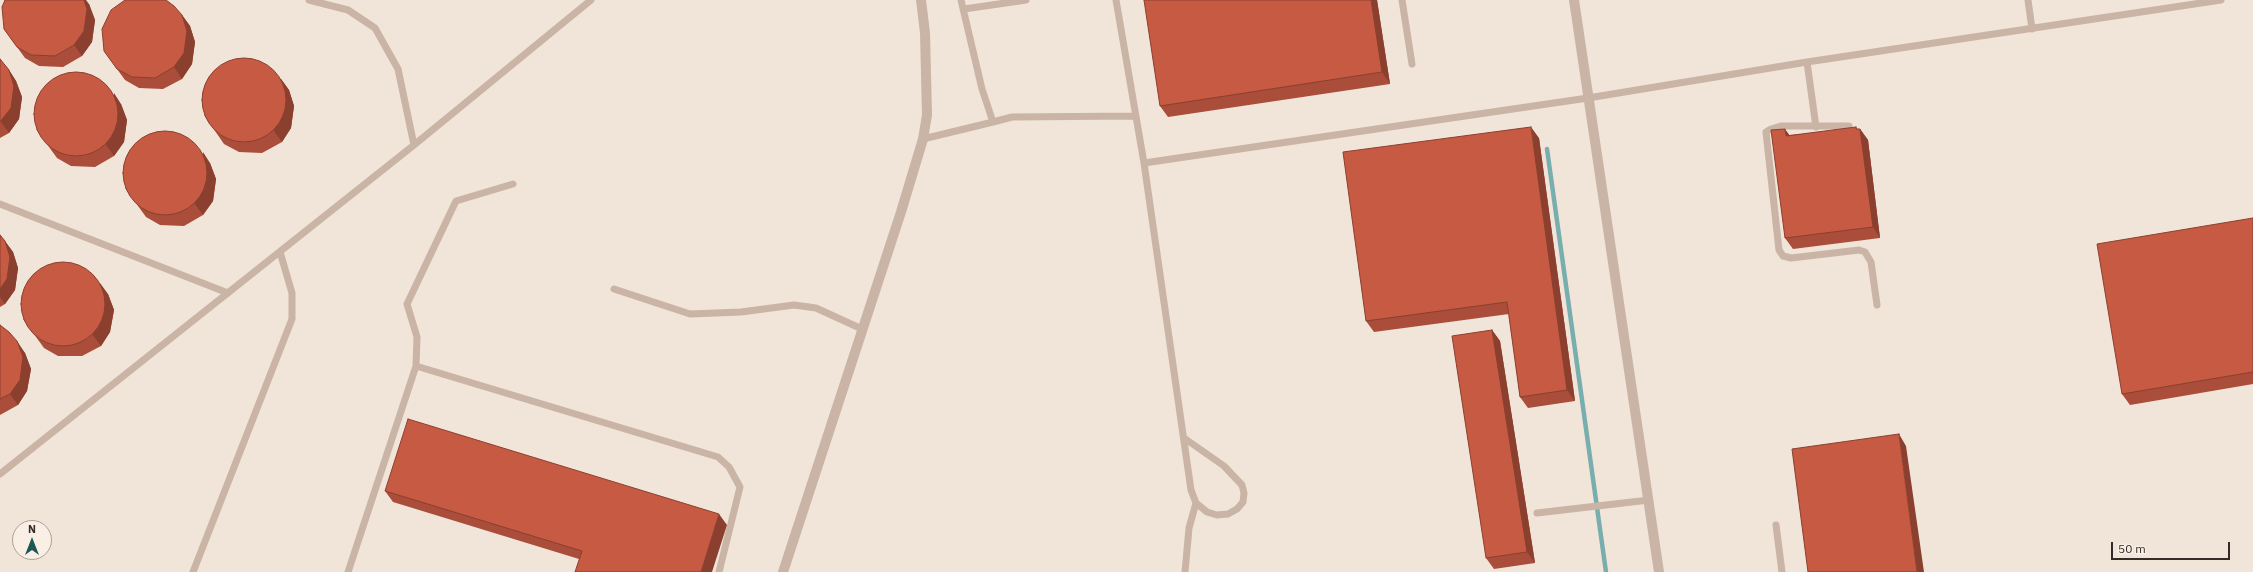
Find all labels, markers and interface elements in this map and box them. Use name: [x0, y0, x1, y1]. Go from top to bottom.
north arrow: [12, 520, 52, 560]
text: N: [28, 522, 36, 536]
scale bar: [2113, 534, 2232, 560]
text: 50 m: [2118, 541, 2146, 556]

